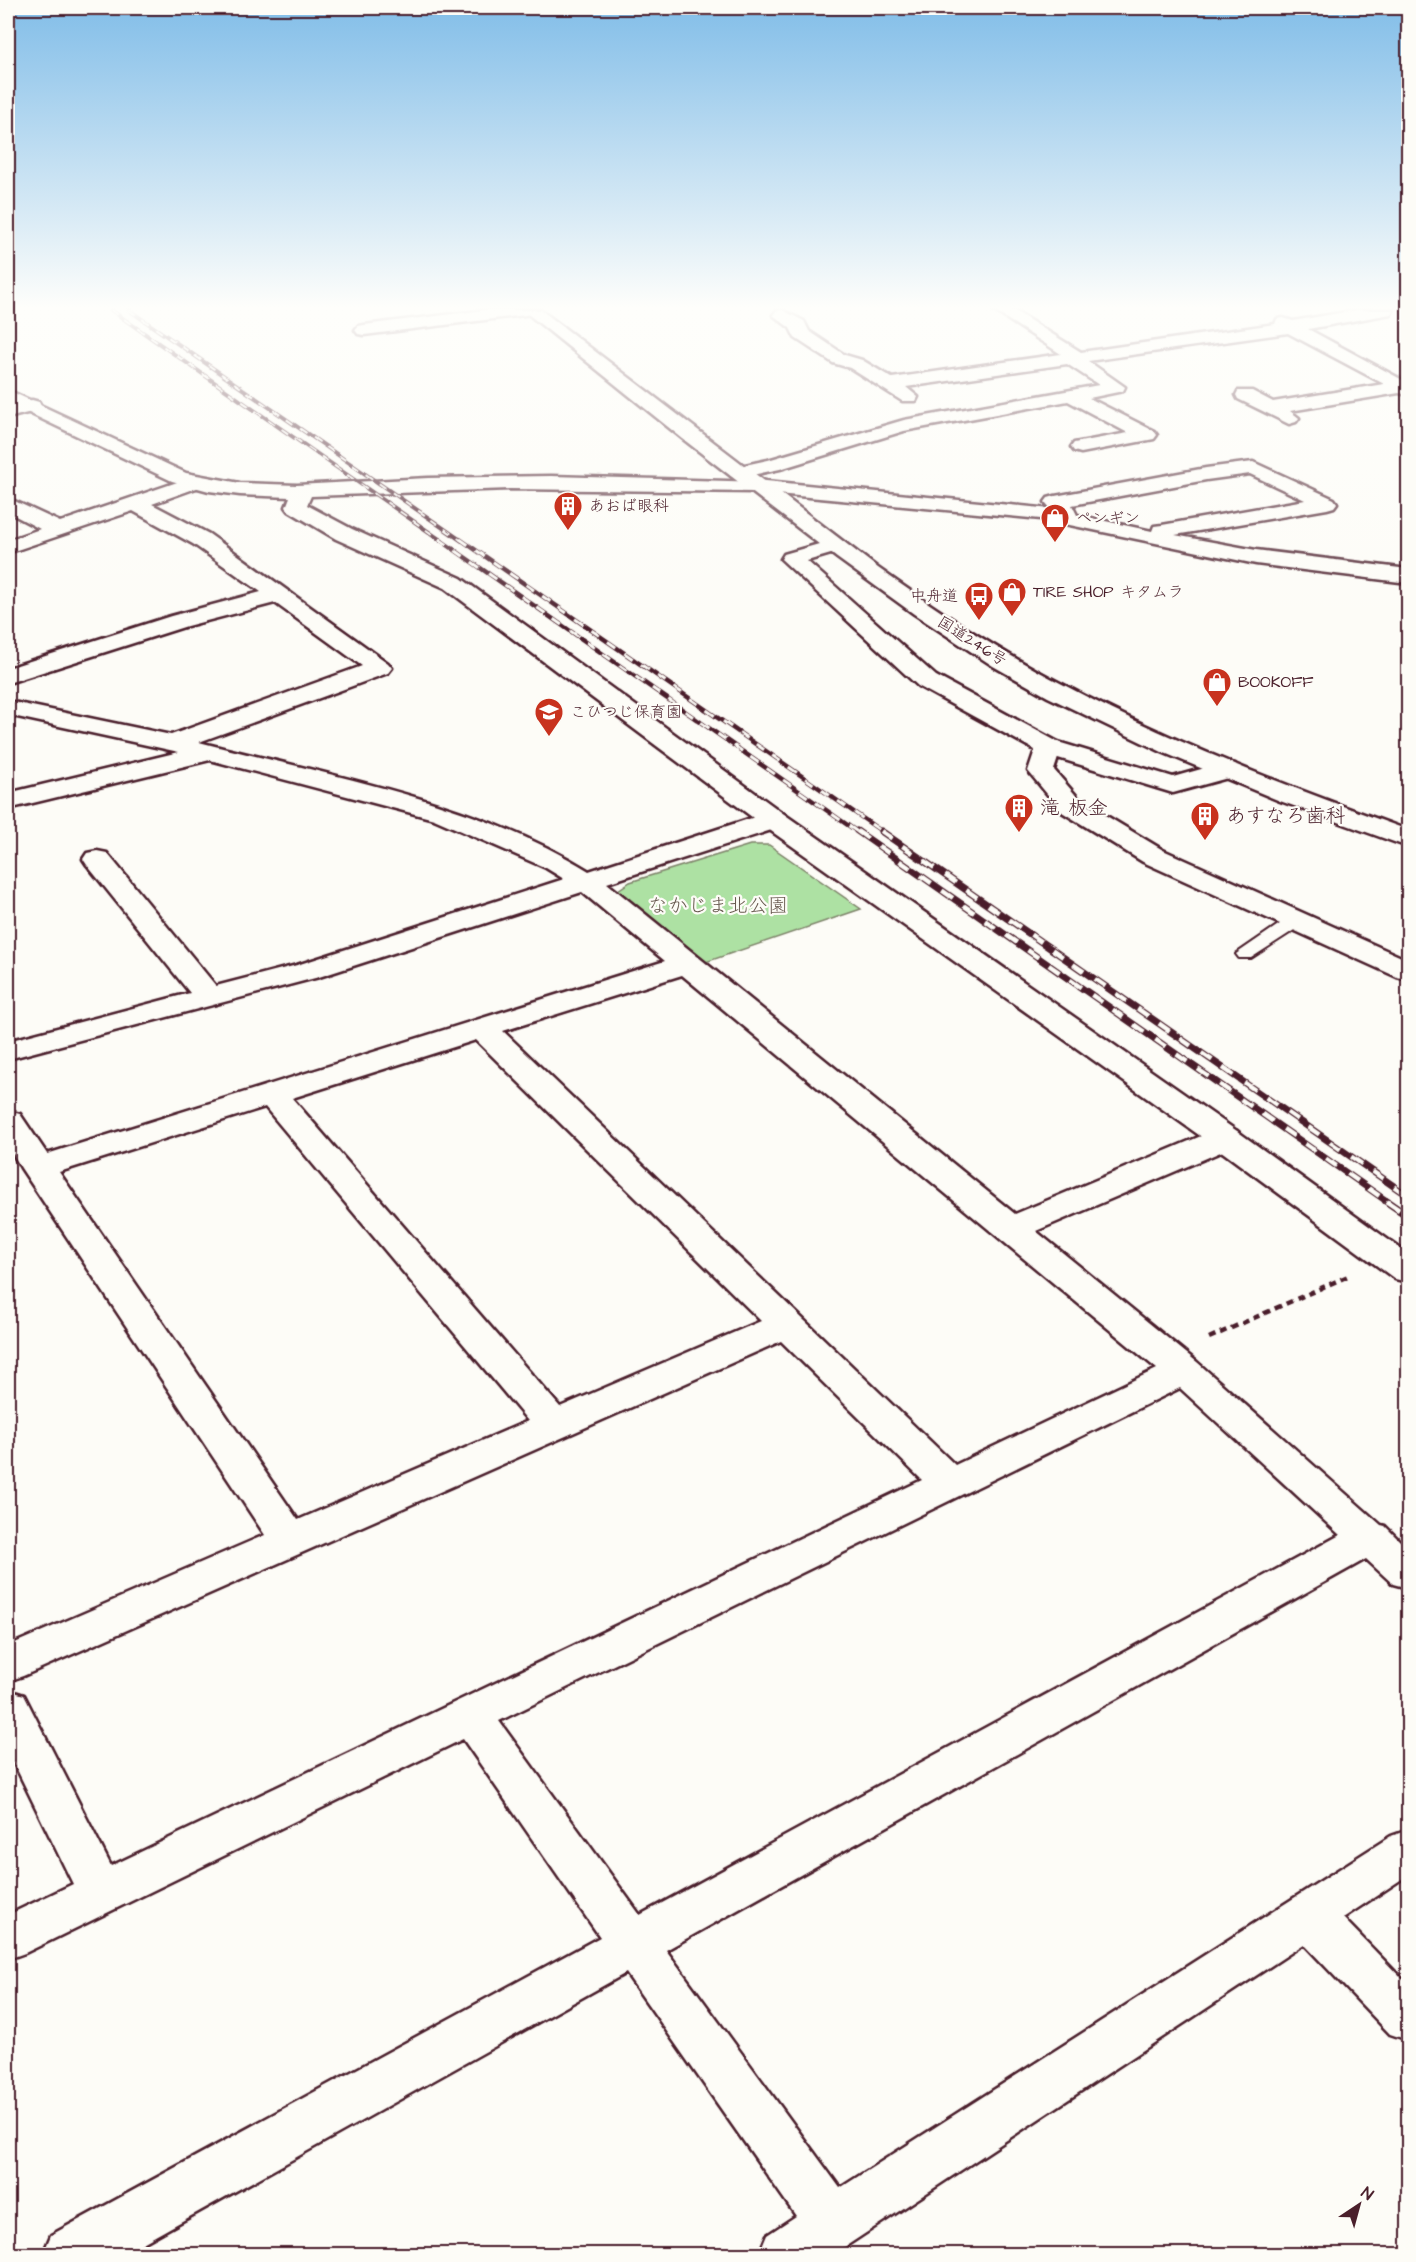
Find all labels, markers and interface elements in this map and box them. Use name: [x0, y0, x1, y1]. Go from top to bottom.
building icon: あおば眼科: [552, 490, 584, 532]
place label: あおば眼科: [589, 495, 669, 517]
shop icon: ペンギン: [1039, 502, 1071, 544]
place label: ペンギン: [1076, 507, 1140, 529]
shop icon: TIRE SHOP キタムラ: [996, 576, 1028, 618]
bus stop icon: 中舟道: [963, 580, 995, 622]
place label: TIRE SHOP キタムラ: [1033, 581, 1184, 603]
place label: 中舟道: [910, 585, 958, 607]
street label: 国道246号: [933, 611, 1011, 671]
shop icon: BOOKOFF: [1201, 666, 1233, 708]
place label: BOOKOFF: [1238, 671, 1313, 693]
school or university icon: こひつじ保育園: [533, 696, 565, 738]
place label: こひつじ保育園: [570, 701, 682, 723]
building icon: 滝 板金: [1003, 792, 1035, 834]
place label: 滝 板金: [1040, 794, 1108, 822]
building icon: あすなろ歯科: [1189, 800, 1221, 842]
place label: あすなろ歯科: [1226, 802, 1346, 830]
park label: なかじま北公園: [648, 892, 788, 920]
north arrow: [1329, 2175, 1389, 2235]
text: N: [1357, 2182, 1378, 2206]

